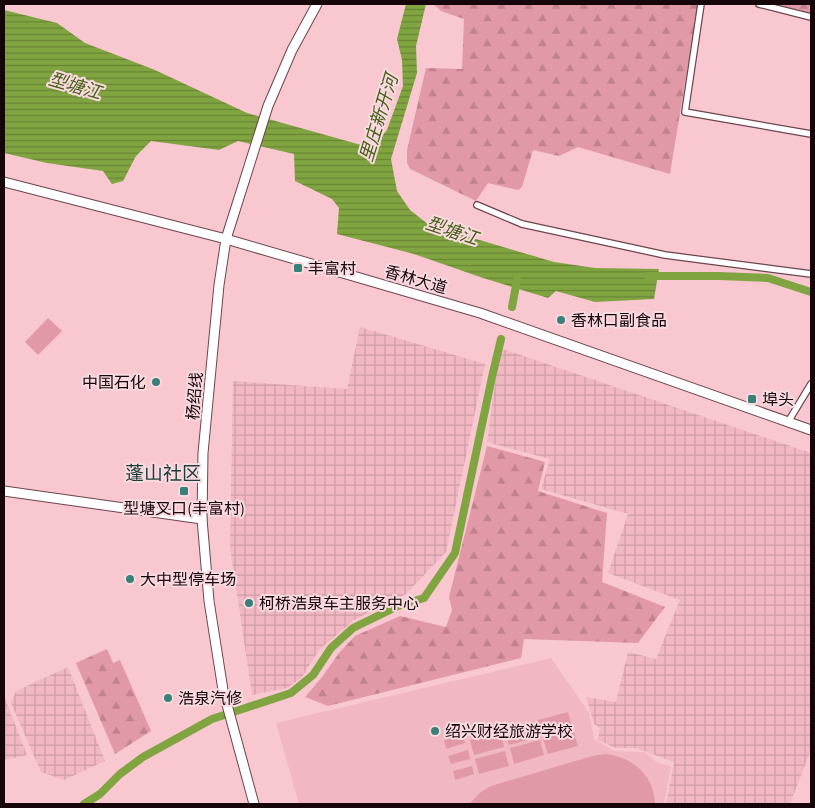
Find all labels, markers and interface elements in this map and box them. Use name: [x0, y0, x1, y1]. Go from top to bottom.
water label: 型塘江: [45, 67, 106, 106]
water label: 里庄新开河: [354, 69, 405, 165]
water label: 型塘江: [422, 211, 483, 252]
place label: 丰富村: [308, 258, 356, 280]
street label: 香林大道: [382, 261, 450, 299]
marker: 丰富村: [292, 262, 304, 274]
place label: 香林口副食品: [571, 310, 667, 332]
marker: 香林口副食品: [555, 314, 567, 326]
street label: 杨绍线: [182, 371, 208, 421]
place label: 中国石化: [82, 372, 146, 394]
marker: 中国石化: [150, 376, 162, 388]
place label: 埠头: [762, 389, 794, 411]
marker: 埠头: [746, 393, 758, 405]
district label: 蓬山社区: [125, 461, 201, 488]
marker: 型塘叉口(丰富村): [178, 485, 190, 497]
place label: 型塘叉口(丰富村): [123, 498, 245, 520]
place label: 大中型停车场: [140, 569, 236, 591]
marker: 大中型停车场: [124, 573, 136, 585]
place label: 柯桥浩泉车主服务中心: [259, 593, 419, 615]
marker: 柯桥浩泉车主服务中心: [243, 597, 255, 609]
place label: 浩泉汽修: [178, 688, 242, 710]
marker: 浩泉汽修: [162, 692, 174, 704]
place label: 绍兴财经旅游学校: [445, 721, 573, 743]
marker: 绍兴财经旅游学校: [429, 725, 441, 737]

